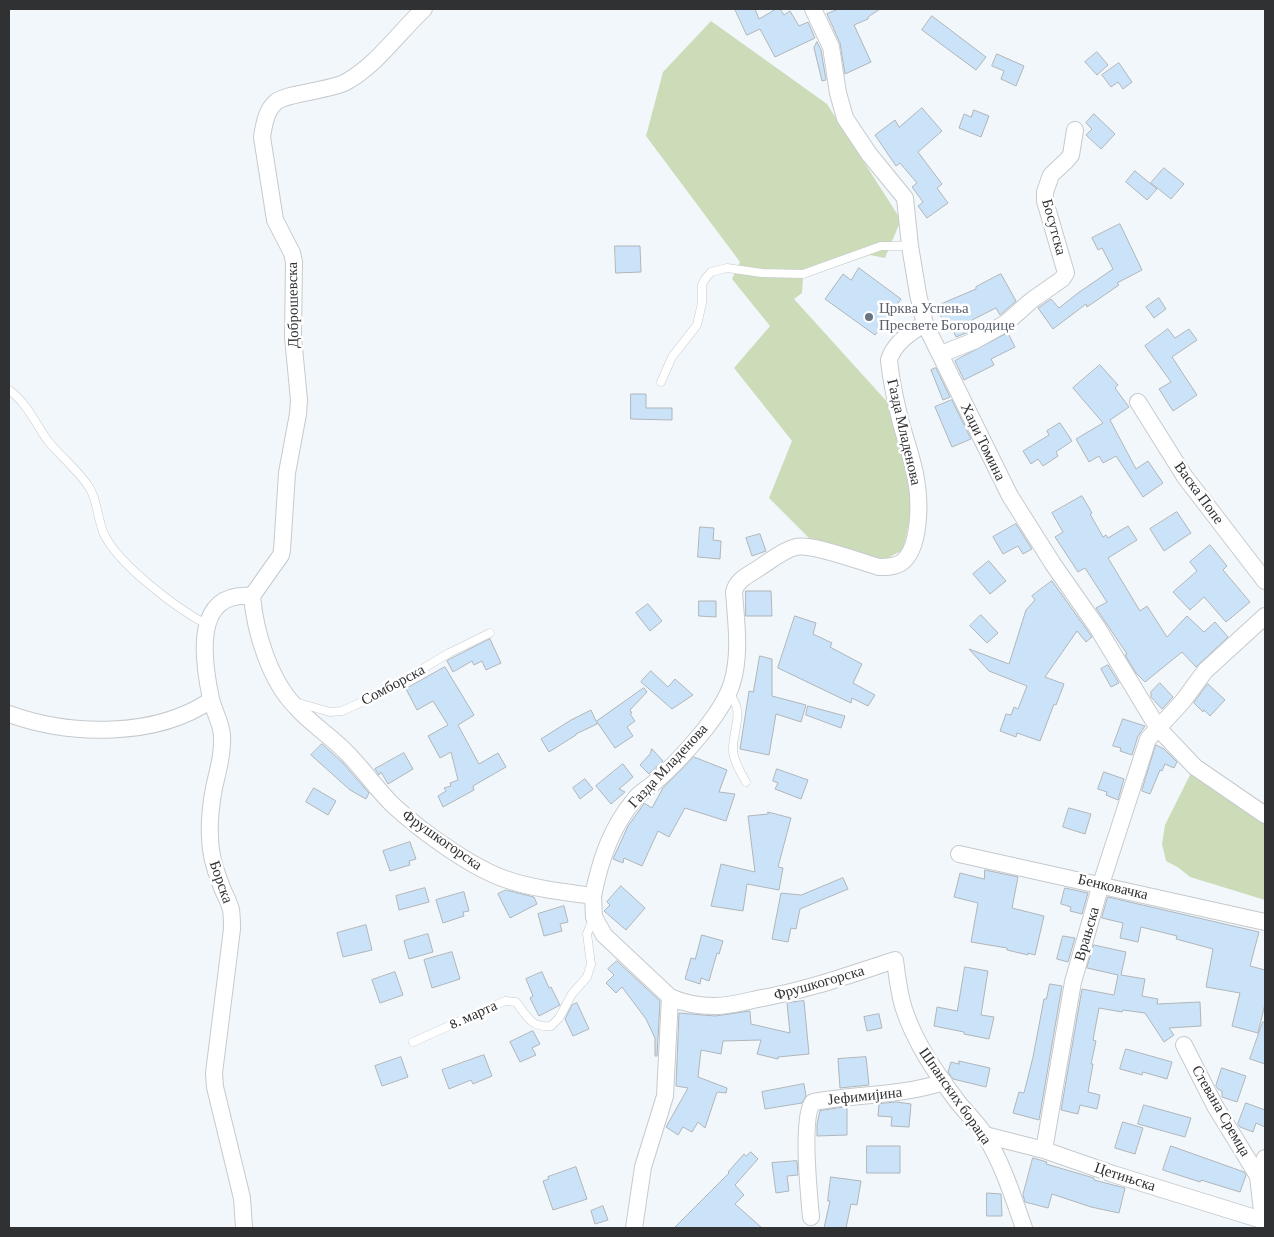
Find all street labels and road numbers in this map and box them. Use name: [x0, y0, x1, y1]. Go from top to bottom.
street label: Босутска: [1038, 197, 1070, 257]
street label: Доброшевска: [283, 262, 303, 348]
street label: Газда Младенова: [883, 377, 925, 487]
street label: Хаџи Томина: [957, 400, 1009, 484]
street label: Васка Попе: [1170, 458, 1228, 528]
street label: Сомборска: [358, 661, 428, 709]
street label: Газда Младенова: [624, 720, 712, 812]
street label: Фрушкогорска: [399, 806, 485, 874]
street label: Борска: [205, 858, 237, 906]
street label: Бенковачка: [1076, 870, 1150, 904]
street label: Врањска: [1071, 905, 1103, 963]
street label: Фрушкогорска: [772, 961, 866, 1005]
street label: 8. марта: [446, 996, 500, 1034]
street label: Шпанских бораца: [915, 1044, 995, 1148]
street label: Стевана Сремца: [1188, 1062, 1254, 1160]
street label: Јефимијина: [827, 1083, 903, 1109]
street label: Цетињска: [1092, 1159, 1158, 1195]

